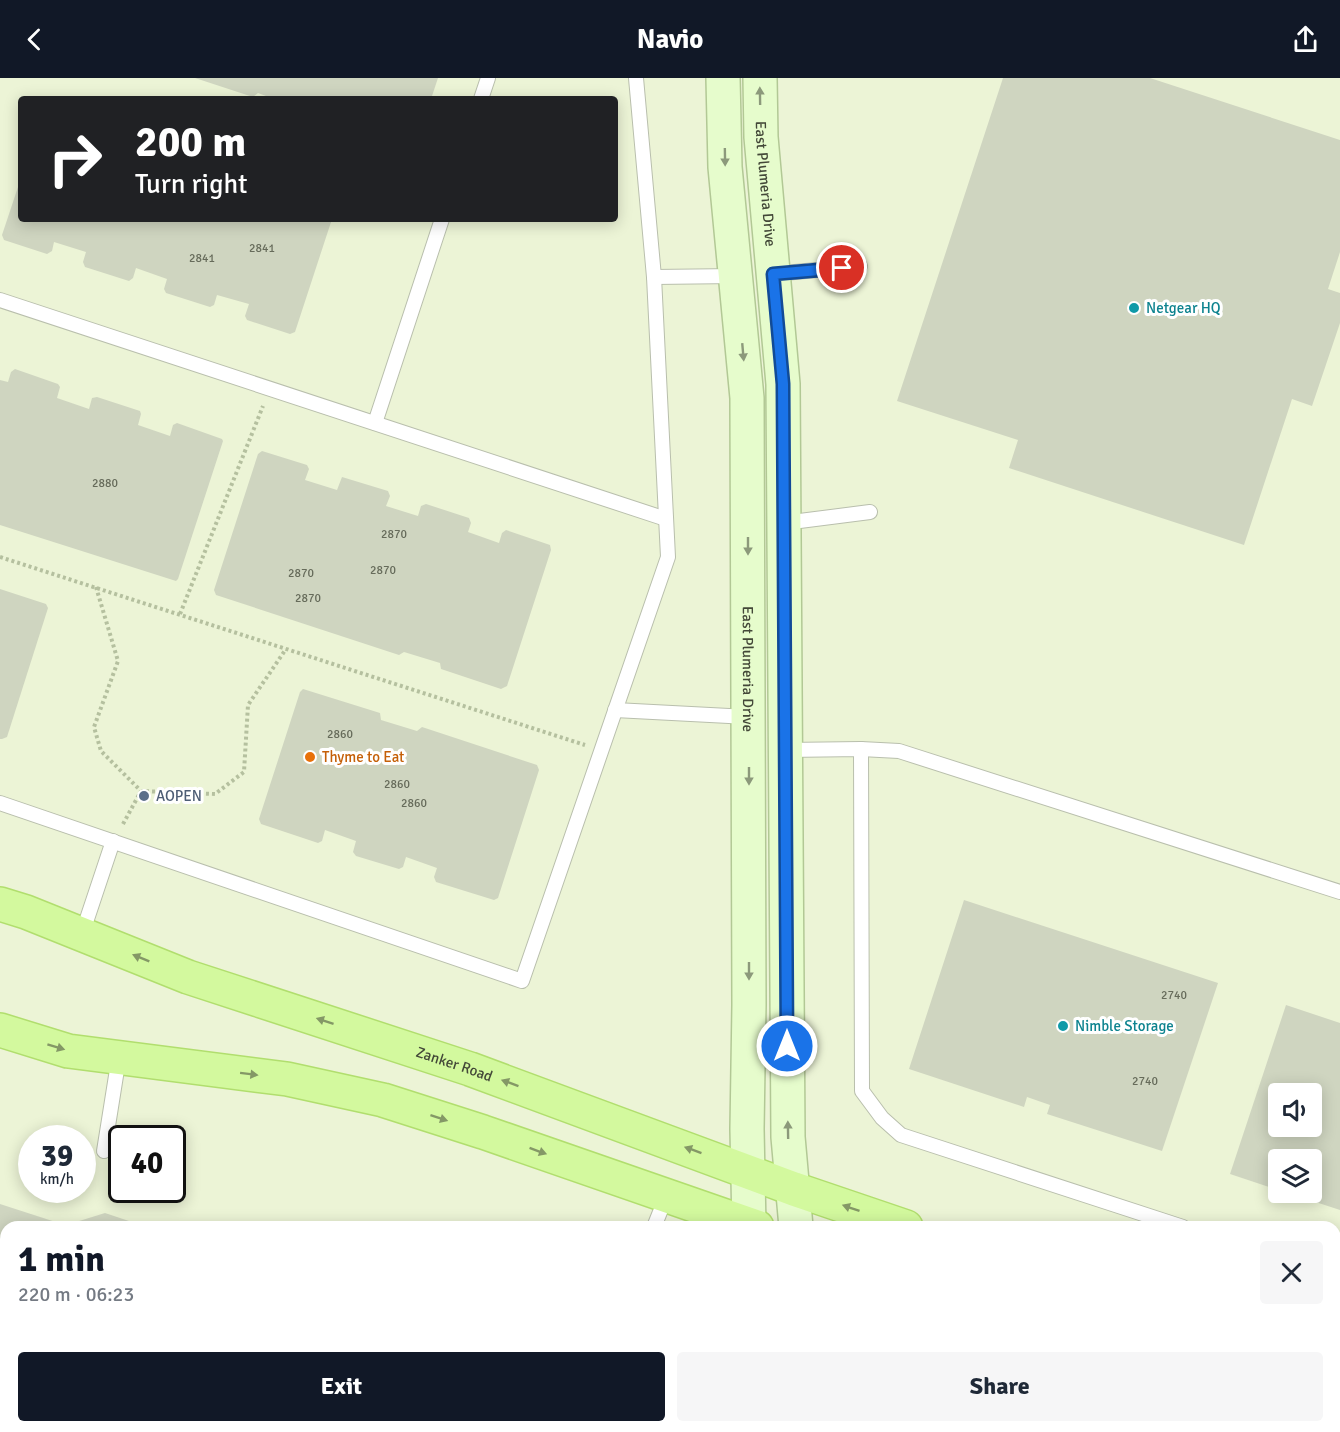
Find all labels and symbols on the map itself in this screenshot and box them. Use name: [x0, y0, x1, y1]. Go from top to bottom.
one-way arrow: [756, 87, 765, 106]
street label: East Plumeria Drive: [752, 121, 780, 247]
one-way arrow: [720, 148, 729, 167]
house number: 2841: [249, 241, 275, 256]
pin: [816, 242, 867, 293]
house number: 2841: [189, 251, 215, 266]
place label: Netgear HQ: [1146, 299, 1221, 317]
marker: Netgear HQ: [1127, 301, 1141, 315]
one-way arrow: [738, 342, 748, 361]
house number: 2880: [92, 476, 118, 491]
house number: 2870: [381, 527, 407, 542]
one-way arrow: [743, 537, 753, 556]
house number: 2870: [370, 563, 396, 578]
house number: 2870: [288, 566, 314, 581]
house number: 2870: [295, 591, 321, 606]
street label: East Plumeria Drive: [739, 606, 757, 732]
house number: 2860: [327, 727, 353, 742]
place label: Thyme to Eat: [322, 748, 404, 766]
marker: Thyme to Eat: [303, 750, 317, 764]
one-way arrow: [744, 766, 754, 785]
house number: 2860: [384, 777, 410, 792]
place label: AOPEN: [156, 787, 202, 805]
marker: AOPEN: [137, 789, 151, 803]
house number: 2860: [401, 796, 427, 811]
one-way arrow: [131, 953, 149, 963]
one-way arrow: [744, 961, 754, 980]
house number: 2740: [1161, 988, 1187, 1003]
position arrow: [755, 1014, 819, 1078]
one-way arrow: [316, 1016, 334, 1026]
place label: Nimble Storage: [1075, 1017, 1174, 1035]
marker: Nimble Storage: [1056, 1019, 1070, 1033]
one-way arrow: [47, 1043, 65, 1052]
street label: Zanker Road: [414, 1043, 495, 1086]
one-way arrow: [240, 1069, 259, 1079]
house number: 2740: [1132, 1074, 1158, 1089]
one-way arrow: [501, 1078, 519, 1088]
one-way arrow: [430, 1113, 448, 1123]
one-way arrow: [783, 1121, 793, 1140]
speed limit sign: 40: [108, 1125, 186, 1203]
one-way arrow: [684, 1145, 702, 1155]
one-way arrow: [529, 1147, 547, 1157]
one-way arrow: [842, 1203, 860, 1212]

